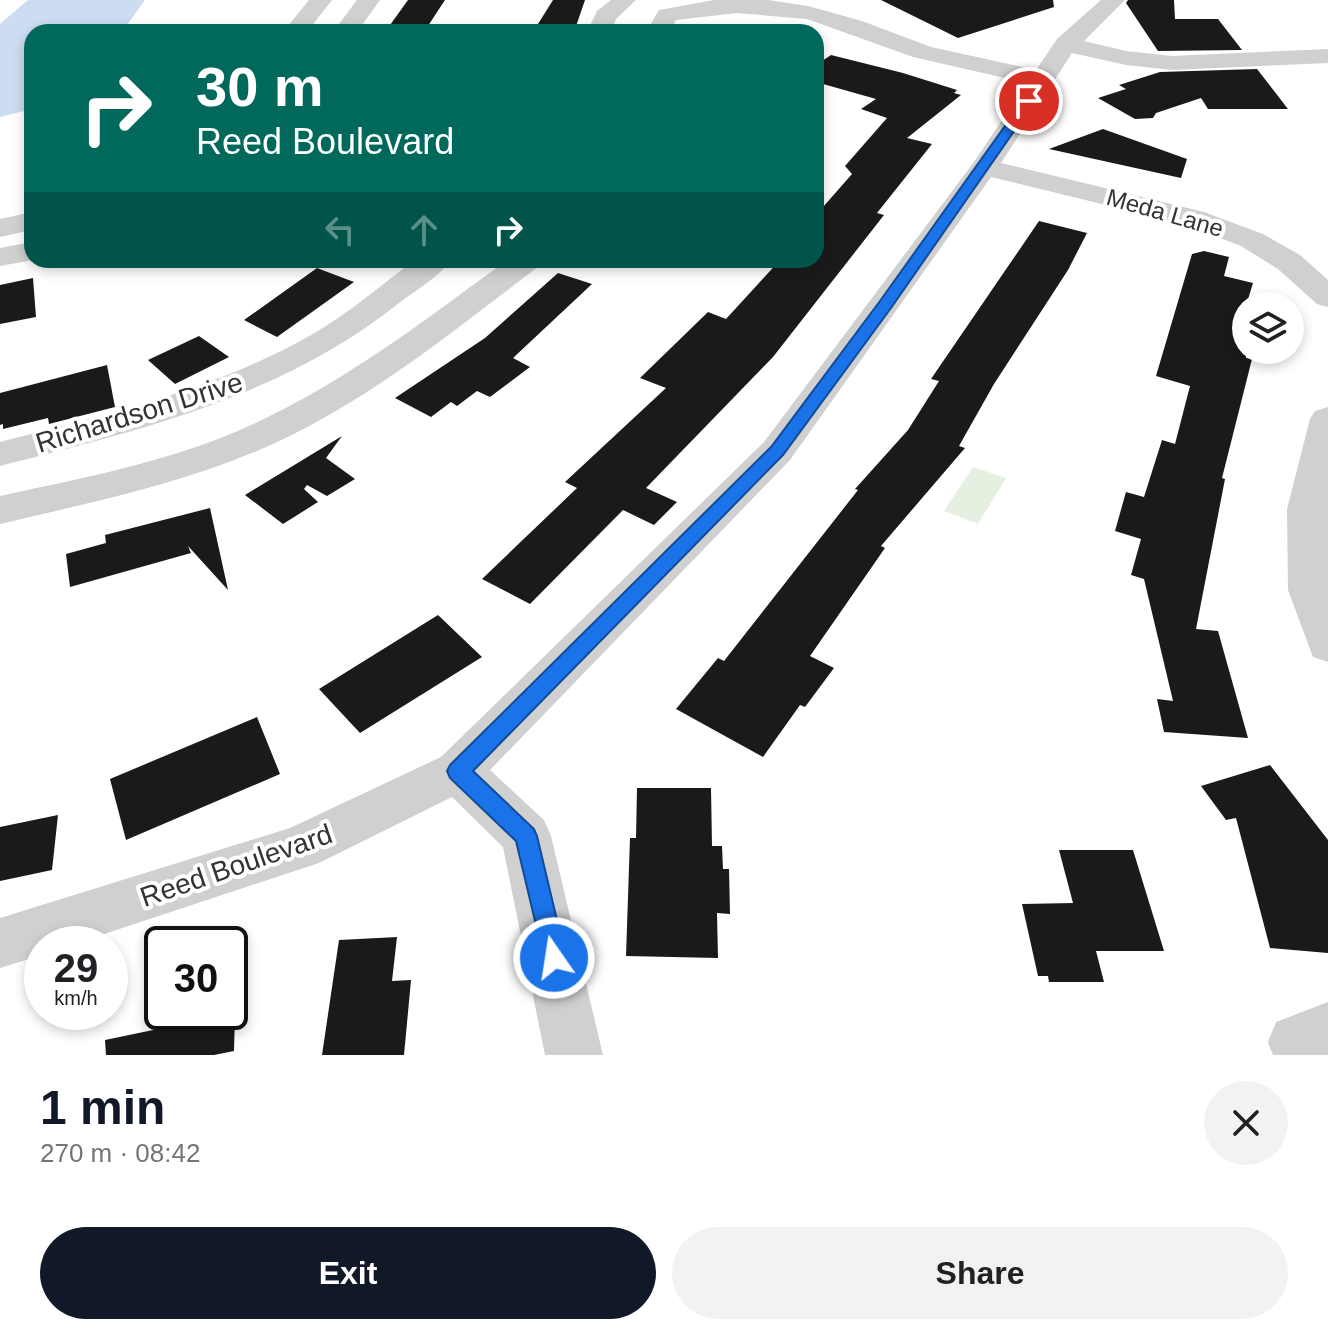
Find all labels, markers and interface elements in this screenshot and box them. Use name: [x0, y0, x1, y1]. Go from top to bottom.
text: 30 m: [196, 55, 324, 118]
icon: right: [64, 56, 168, 160]
pin: [995, 67, 1063, 135]
icon: arrive: [1007, 79, 1051, 123]
text: Reed Boulevard: [196, 121, 454, 162]
street label: Meda Lane: [1104, 183, 1227, 242]
icon: left: [318, 208, 362, 252]
icon: ahead: [402, 208, 446, 252]
icon: right: [486, 208, 530, 252]
map controls: [1232, 292, 1304, 364]
button: layers: [1232, 292, 1304, 364]
street label: Richardson Drive: [32, 366, 246, 459]
street label: Reed Boulevard: [136, 818, 336, 913]
position arrow: [512, 916, 596, 1000]
speed limit sign: 30: [144, 926, 248, 1030]
text: 29: [54, 946, 98, 990]
text: km/h: [54, 987, 98, 1009]
text: 1 min: [40, 1081, 165, 1134]
button: close: [1204, 1081, 1288, 1165]
text: 270 m · 08:42: [40, 1138, 200, 1168]
button: Exit: [40, 1227, 656, 1319]
button: Share: [672, 1227, 1288, 1319]

